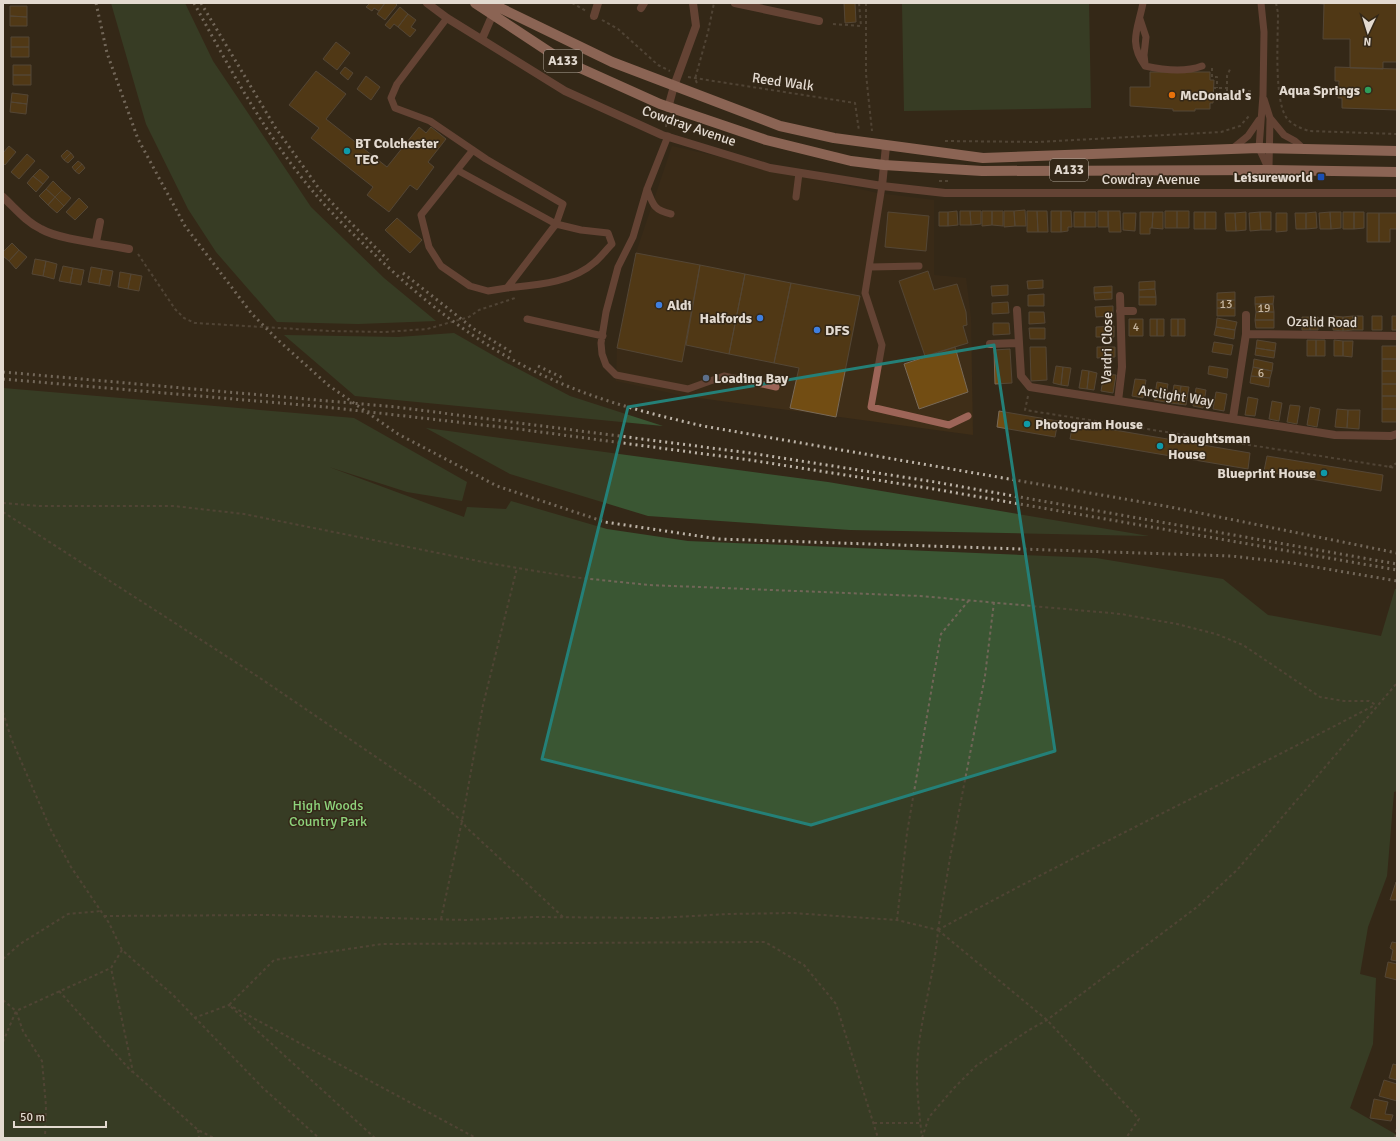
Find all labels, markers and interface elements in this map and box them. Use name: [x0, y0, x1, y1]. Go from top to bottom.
north arrow: [1348, 12, 1388, 52]
text: N: [1363, 35, 1372, 48]
road number: A133: [544, 50, 582, 72]
street label: Reed Walk: [751, 69, 815, 95]
place label: Aqua Springs: [1279, 82, 1360, 99]
marker: Aqua Springs: [1363, 85, 1373, 95]
place label: McDonald's: [1180, 87, 1251, 104]
marker: McDonald's: [1167, 90, 1177, 100]
street label: Cowdray Avenue: [640, 102, 738, 150]
place label: BT Colchester TEC: [355, 135, 439, 168]
marker: BT Colchester TEC: [342, 146, 352, 156]
road number: A133: [1050, 159, 1088, 181]
place label: Leisureworld: [1233, 169, 1313, 186]
street label: Cowdray Avenue: [1102, 171, 1200, 188]
marker: Leisureworld: [1316, 172, 1326, 182]
place label: Aldi: [667, 297, 692, 314]
house number: 13: [1220, 297, 1232, 312]
marker: Aldi: [654, 300, 664, 310]
house number: 19: [1258, 301, 1270, 316]
place label: Halfords: [700, 310, 752, 327]
street label: Vardri Close: [1098, 312, 1116, 384]
marker: Halfords: [755, 313, 765, 323]
street label: Ozalid Road: [1287, 313, 1357, 331]
house number: 4: [1133, 320, 1140, 335]
place label: DFS: [825, 322, 850, 339]
marker: DFS: [812, 325, 822, 335]
house number: 6: [1258, 366, 1264, 381]
place label: Loading Bay: [714, 370, 788, 387]
marker: Loading Bay: [701, 373, 711, 383]
street label: Arclight Way: [1137, 382, 1215, 410]
place label: Photogram House: [1035, 416, 1143, 433]
marker: Photogram House: [1022, 419, 1032, 429]
place label: Draughtsman House: [1168, 430, 1251, 463]
marker: Draughtsman House: [1155, 441, 1165, 451]
place label: Blueprint House: [1217, 465, 1316, 482]
marker: Blueprint House: [1319, 468, 1329, 478]
park label: High Woods Country Park: [289, 797, 367, 830]
scale bar: [14, 1103, 106, 1129]
text: 50 m: [20, 1110, 45, 1125]

